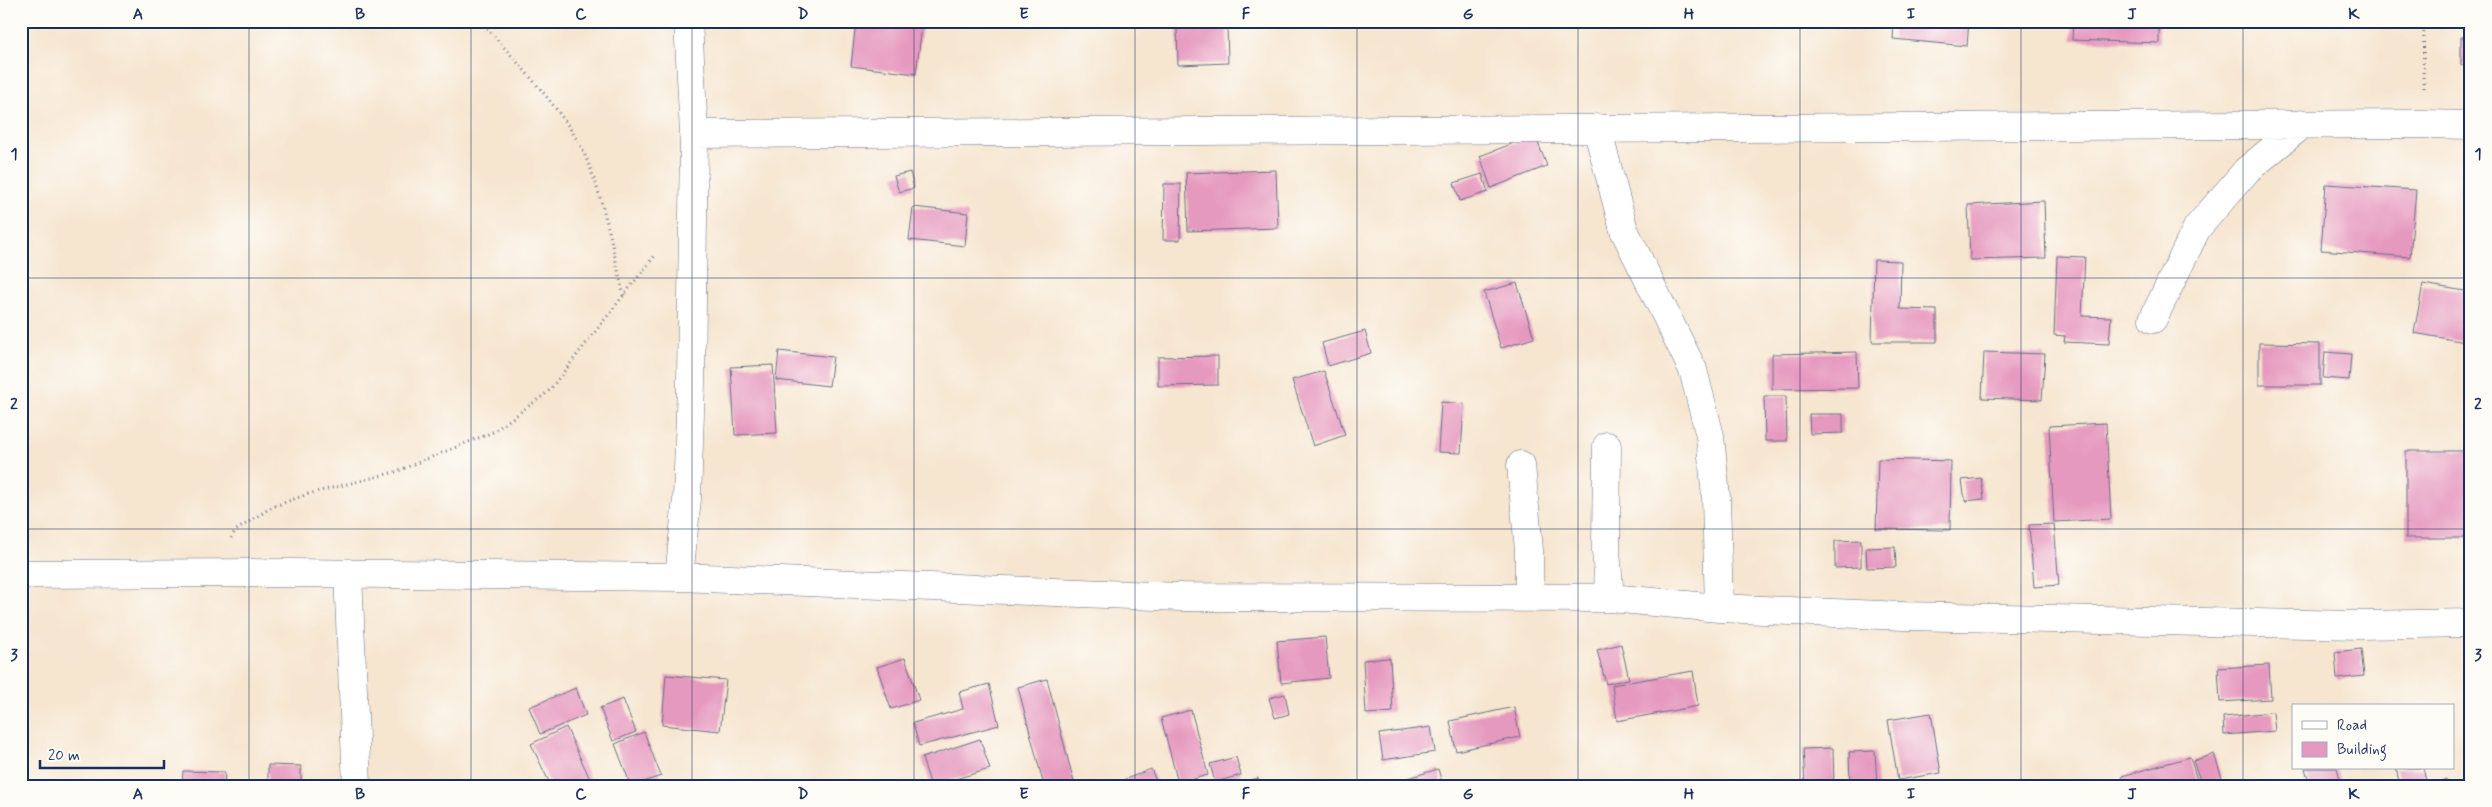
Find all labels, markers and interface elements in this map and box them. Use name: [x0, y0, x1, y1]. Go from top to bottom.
text: A: [133, 4, 143, 25]
text: B: [355, 4, 365, 25]
text: C: [575, 4, 587, 25]
text: D: [797, 4, 809, 25]
text: E: [1019, 4, 1029, 25]
text: F: [1242, 4, 1251, 25]
text: G: [1463, 4, 1474, 25]
text: H: [1684, 4, 1695, 25]
text: I: [1907, 4, 1916, 25]
text: J: [2127, 4, 2137, 25]
text: K: [2348, 4, 2360, 25]
text: 1: [10, 144, 18, 165]
text: 1: [2474, 144, 2482, 165]
text: 2: [10, 394, 18, 415]
text: 2: [2474, 394, 2482, 415]
text: 3: [10, 645, 18, 666]
text: 3: [2474, 645, 2482, 666]
legend: [2292, 704, 2454, 770]
text: Road: [2337, 716, 2367, 736]
scale bar: [40, 737, 164, 769]
text: Building: [2337, 740, 2387, 761]
text: 20 m: [48, 746, 80, 766]
text: A: [133, 784, 143, 805]
text: B: [355, 784, 365, 805]
text: C: [575, 784, 587, 805]
text: D: [797, 784, 809, 805]
text: E: [1019, 784, 1029, 805]
text: F: [1242, 784, 1251, 805]
text: G: [1463, 784, 1474, 805]
text: H: [1684, 784, 1695, 805]
text: I: [1907, 784, 1916, 805]
text: J: [2127, 784, 2137, 805]
text: K: [2348, 784, 2360, 805]

